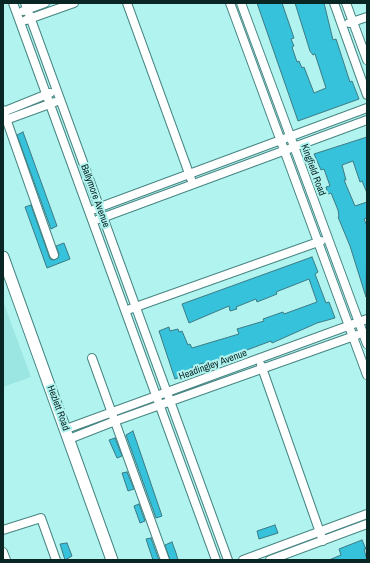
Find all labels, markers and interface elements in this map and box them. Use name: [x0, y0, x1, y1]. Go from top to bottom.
street label: Kingfield Road: [298, 142, 328, 198]
street label: Ballymore Avenue: [78, 163, 112, 229]
street label: Headingley Avenue: [177, 347, 249, 383]
street label: Hezlett Road: [44, 384, 72, 432]

